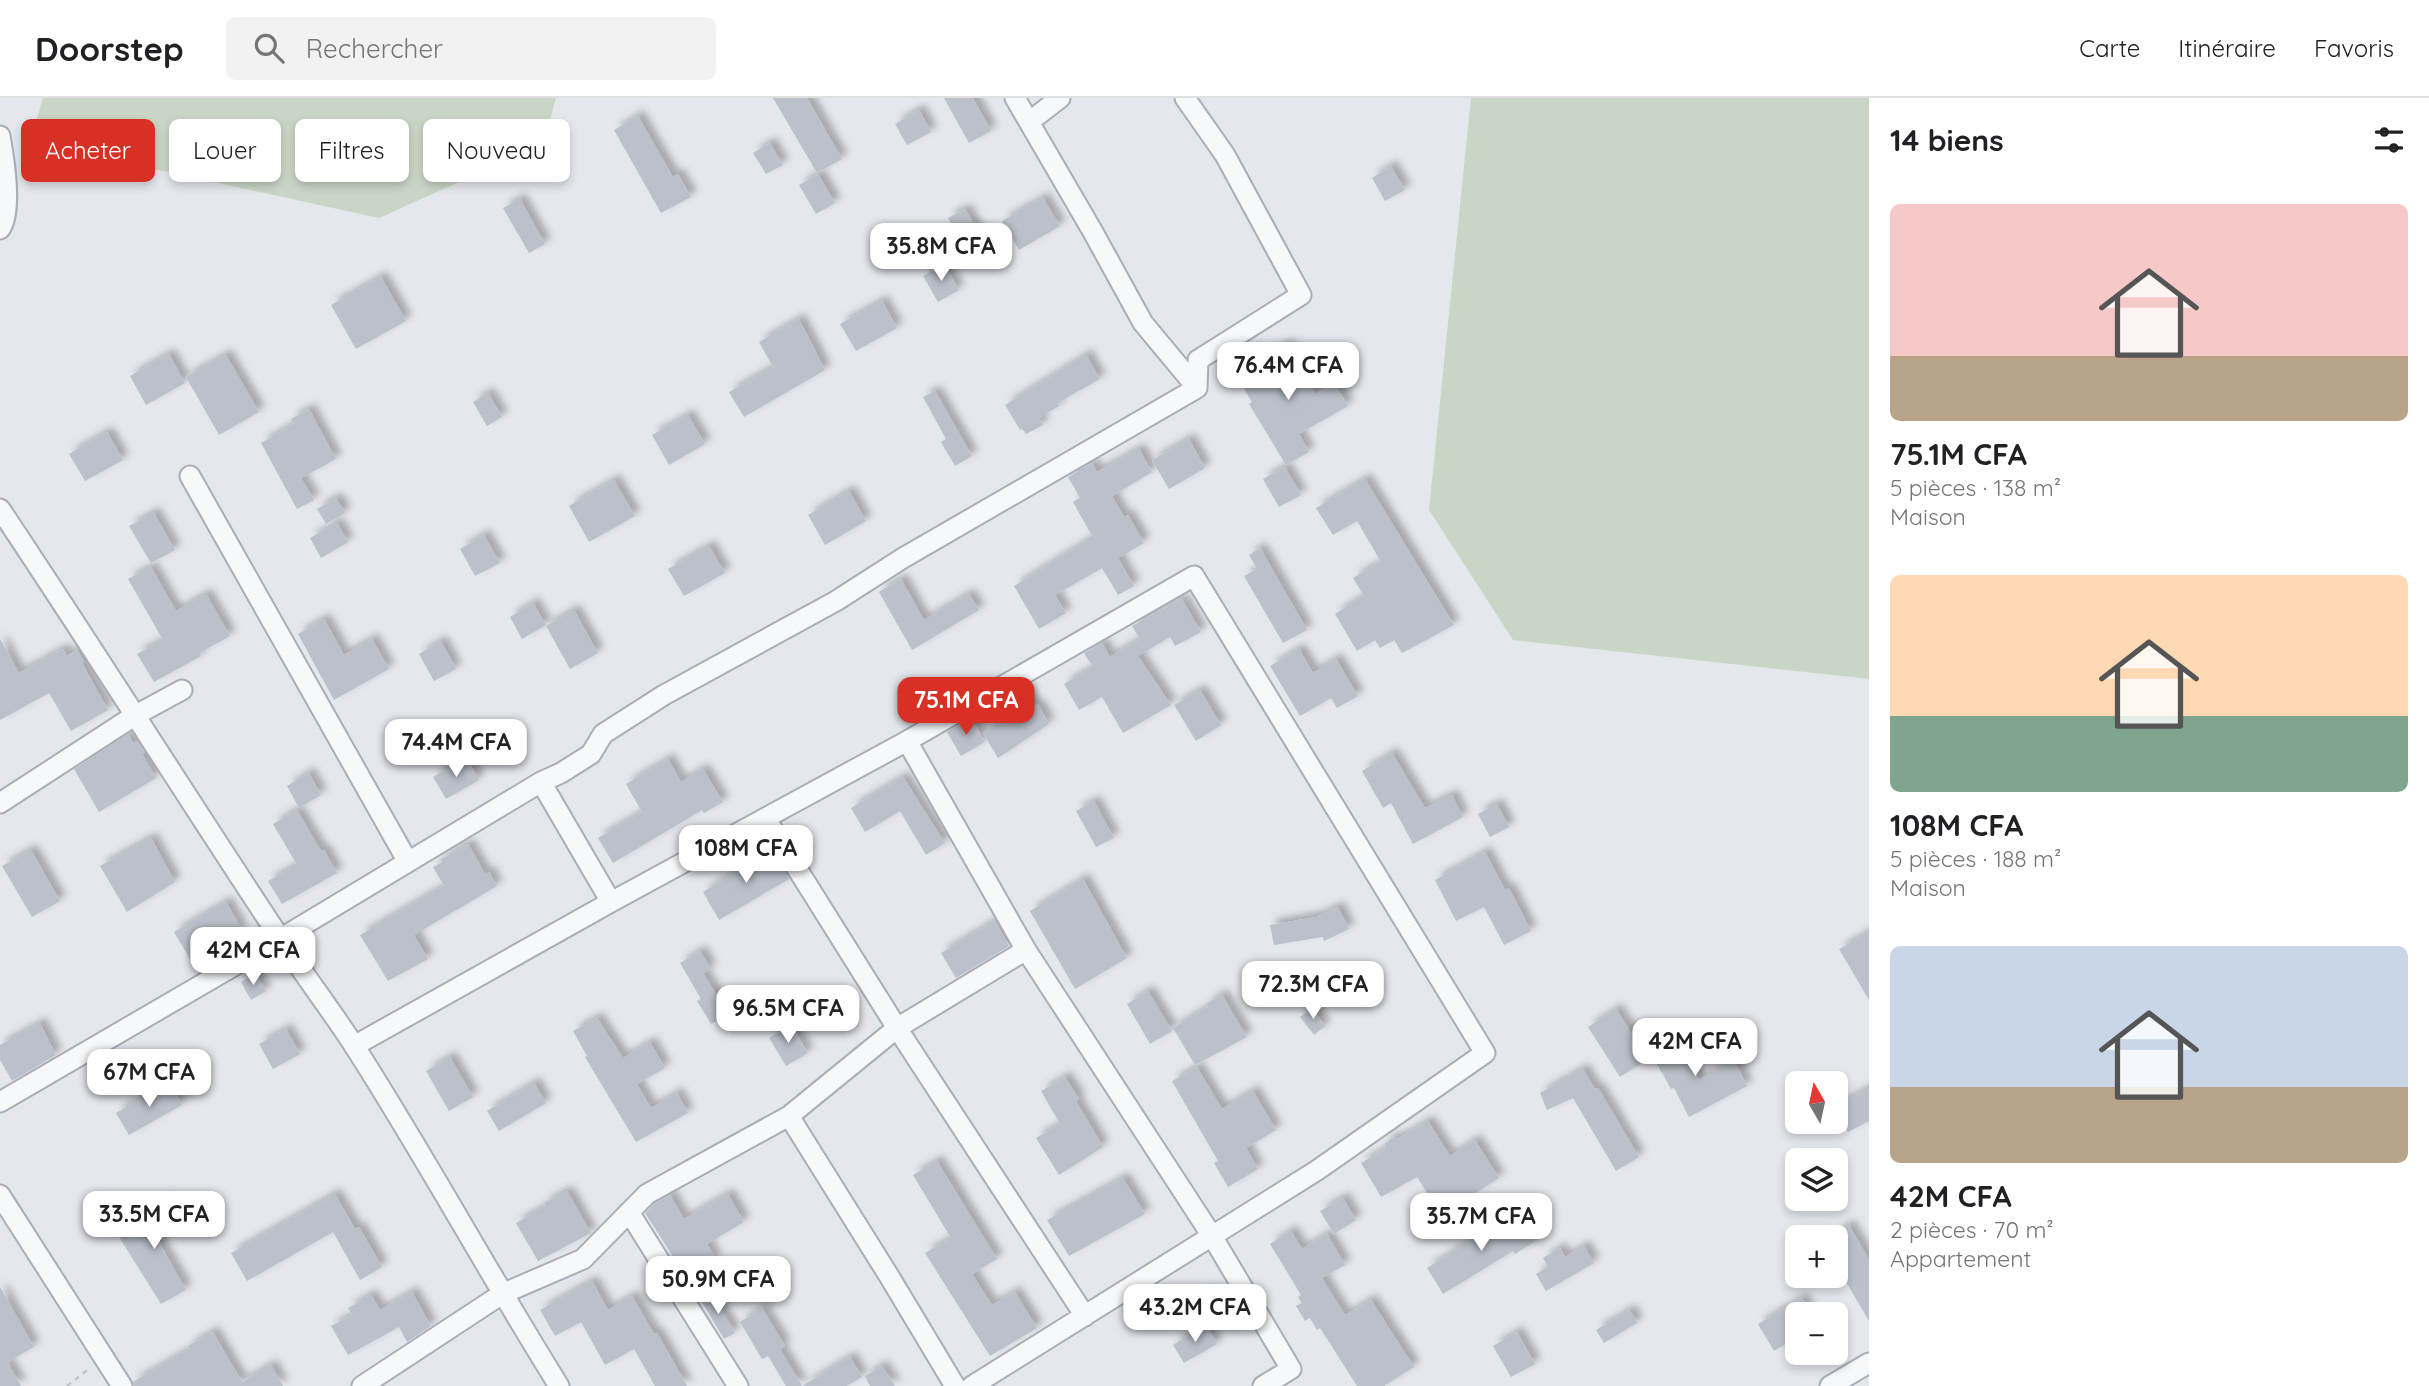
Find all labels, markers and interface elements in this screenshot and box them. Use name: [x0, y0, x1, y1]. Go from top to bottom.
search box: [226, 17, 716, 80]
text: Doorstep: [35, 28, 184, 69]
icon: search: [250, 29, 288, 67]
text: Rechercher: [306, 32, 443, 65]
text: Carte: [2079, 33, 2140, 63]
text: Itinéraire: [2178, 33, 2276, 63]
text: Favoris: [2314, 33, 2394, 63]
chip: Acheter: [21, 119, 155, 182]
chip: Louer: [169, 119, 281, 182]
chip: Filtres: [295, 119, 409, 182]
chip: Nouveau: [423, 119, 570, 182]
text: 14 biens: [1890, 121, 2004, 159]
icon: filters: [2370, 121, 2408, 159]
pin: 35.8M CFA: [861, 223, 1021, 283]
text: 35.8M CFA: [886, 231, 996, 260]
icon: home: [2086, 250, 2212, 376]
pin: 76.4M CFA: [1208, 342, 1368, 402]
text: 76.4M CFA: [1233, 350, 1343, 379]
text: 75.1M CFA: [1890, 435, 2027, 473]
text: 5 pièces · 138 m²: [1890, 473, 2061, 502]
text: Maison: [1890, 502, 1966, 531]
icon: home: [2086, 621, 2212, 747]
pin: 75.1M CFA: [886, 678, 1046, 737]
text: 75.1M CFA: [913, 685, 1019, 714]
pin: 74.4M CFA: [376, 720, 536, 779]
text: 74.4M CFA: [401, 727, 511, 756]
text: 108M CFA: [1890, 806, 2023, 844]
pin: 108M CFA: [674, 826, 818, 885]
text: 108M CFA: [695, 833, 797, 862]
text: 5 pièces · 188 m²: [1890, 844, 2061, 873]
text: Maison: [1890, 873, 1966, 902]
pin: 42M CFA: [188, 928, 318, 987]
text: 42M CFA: [206, 935, 300, 964]
pin: 72.3M CFA: [1233, 962, 1393, 1021]
text: 72.3M CFA: [1258, 969, 1368, 998]
pin: 96.5M CFA: [708, 986, 868, 1045]
icon: home: [2086, 992, 2212, 1118]
text: 96.5M CFA: [732, 993, 844, 1022]
pin: 42M CFA: [1630, 1018, 1760, 1078]
text: 42M CFA: [1648, 1026, 1742, 1055]
pin: 67M CFA: [84, 1049, 214, 1109]
text: 67M CFA: [103, 1057, 195, 1086]
north arrow: [1785, 1071, 1848, 1134]
map controls: [1785, 1071, 1848, 1365]
button: layers: [1785, 1148, 1848, 1211]
text: 42M CFA: [1890, 1177, 2012, 1215]
pin: 33.5M CFA: [74, 1192, 234, 1251]
pin: 35.7M CFA: [1401, 1194, 1561, 1253]
text: 33.5M CFA: [99, 1199, 209, 1228]
text: 35.7M CFA: [1426, 1201, 1536, 1230]
text: 2 pièces · 70 m²: [1890, 1215, 2054, 1244]
button: +: [1785, 1225, 1848, 1288]
text: Appartement: [1890, 1244, 2031, 1273]
pin: 50.9M CFA: [638, 1256, 798, 1316]
text: 50.9M CFA: [662, 1264, 774, 1293]
pin: 43.2M CFA: [1115, 1284, 1275, 1344]
text: 43.2M CFA: [1139, 1292, 1251, 1321]
button: −: [1785, 1302, 1848, 1365]

